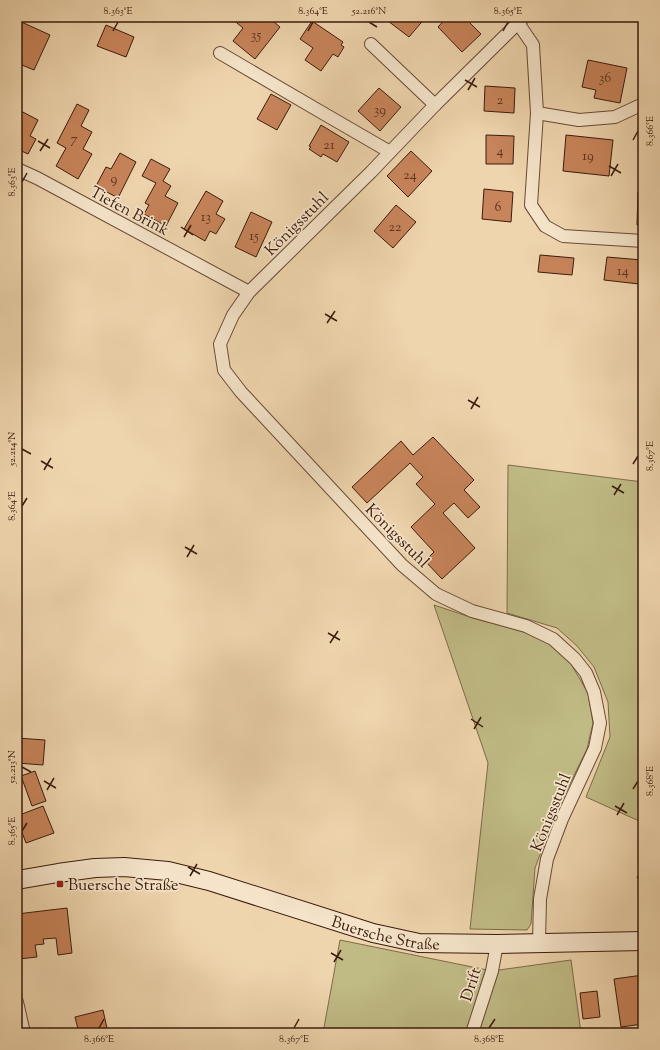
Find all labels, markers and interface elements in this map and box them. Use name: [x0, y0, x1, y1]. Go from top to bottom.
text: 8.363°E: [104, 4, 132, 19]
text: 8.364°E: [298, 4, 328, 19]
text: 52.216°N: [351, 4, 386, 19]
text: 8.365°E: [494, 4, 522, 19]
house number: 35: [251, 26, 261, 46]
house number: 36: [599, 69, 611, 89]
house number: 2: [497, 91, 504, 111]
house number: 39: [374, 101, 386, 121]
text: 8.366°E: [643, 116, 658, 146]
house number: 7: [70, 130, 78, 150]
house number: 21: [323, 136, 335, 156]
house number: 4: [496, 142, 504, 162]
house number: 19: [582, 147, 594, 167]
house number: 24: [403, 166, 417, 186]
text: 8.363°E: [5, 168, 20, 196]
house number: 9: [111, 170, 118, 190]
street label: Tiefen Brink: [85, 182, 173, 243]
street label: Königsstuhl: [260, 187, 335, 262]
house number: 6: [495, 198, 502, 218]
house number: 13: [201, 208, 212, 228]
house number: 22: [388, 218, 402, 238]
house number: 15: [249, 227, 259, 247]
house number: 14: [617, 262, 629, 282]
text: 52.214°N: [5, 432, 20, 467]
text: 8.367°E: [643, 441, 658, 471]
text: 8.364°E: [5, 491, 20, 521]
street label: Königsstuhl: [359, 499, 434, 574]
text: 52.213°N: [5, 750, 20, 785]
text: 8.368°E: [643, 766, 658, 796]
street label: Königsstuhl: [526, 770, 579, 855]
text: 8.365°E: [5, 817, 20, 845]
place label: Buersche Straße: [68, 875, 179, 898]
marker: Buersche Straße: [55, 879, 65, 889]
street label: Buersche Straße: [328, 912, 440, 957]
street label: Drift: [456, 964, 489, 1005]
text: 8.366°E: [84, 1032, 114, 1047]
text: 8.367°E: [279, 1032, 309, 1047]
text: 8.368°E: [474, 1032, 504, 1047]

